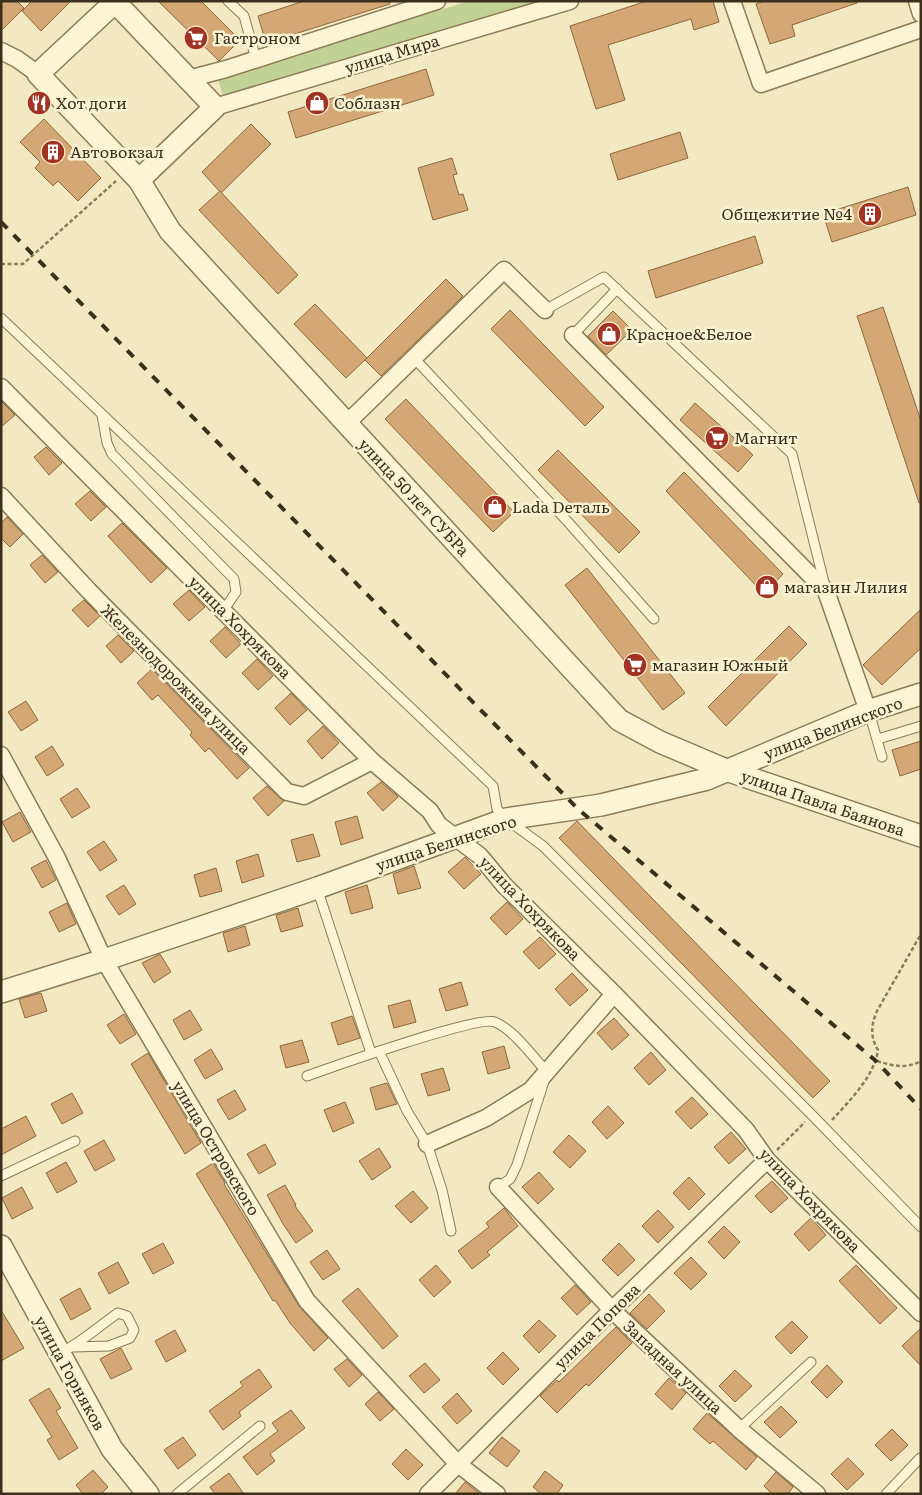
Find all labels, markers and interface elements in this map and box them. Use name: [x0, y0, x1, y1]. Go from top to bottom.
supermarket icon: Гастроном: [183, 25, 209, 51]
place label: Гастроном: [214, 25, 300, 49]
street label: улица Мира: [341, 27, 442, 79]
restaurant icon: Хот доги: [26, 90, 52, 116]
place label: Хот доги: [56, 90, 127, 114]
shop icon: Соблазн: [304, 90, 330, 116]
place label: Соблазн: [334, 90, 401, 114]
building icon: Автовокзал: [40, 139, 66, 165]
place label: Автовокзал: [70, 139, 164, 163]
place label: Общежитие №4: [722, 201, 852, 225]
building icon: Общежитие №4: [857, 201, 883, 227]
shop icon: Красное&Белое: [596, 321, 622, 347]
place label: Красное&Белое: [626, 321, 752, 345]
supermarket icon: Магнит: [704, 425, 730, 451]
place label: Магнит: [734, 425, 798, 449]
street label: улица 50 лет СУБРа: [354, 432, 476, 561]
shop icon: Lada Dеталь: [482, 494, 508, 520]
place label: Lada Dеталь: [512, 494, 610, 518]
street label: улица Хохрякова: [184, 569, 298, 684]
shop icon: магазин Лилия: [754, 574, 780, 600]
place label: магазин Лилия: [784, 574, 908, 598]
street label: Железнодорожная улица: [96, 598, 258, 759]
supermarket icon: магазин Южный: [622, 652, 648, 678]
place label: магазин Южный: [652, 652, 788, 676]
street label: улица Белинского: [760, 690, 905, 765]
street label: улица Павла Баянова: [738, 763, 909, 842]
street label: улица Белинского: [372, 808, 519, 876]
street label: улица Хохрякова: [474, 850, 587, 965]
street label: улица Островского: [167, 1075, 267, 1220]
street label: улица Хохрякова: [754, 1142, 867, 1257]
street label: улица Попова: [548, 1277, 645, 1374]
street label: улица Горняков: [29, 1311, 112, 1434]
street label: Западная улица: [618, 1314, 729, 1419]

